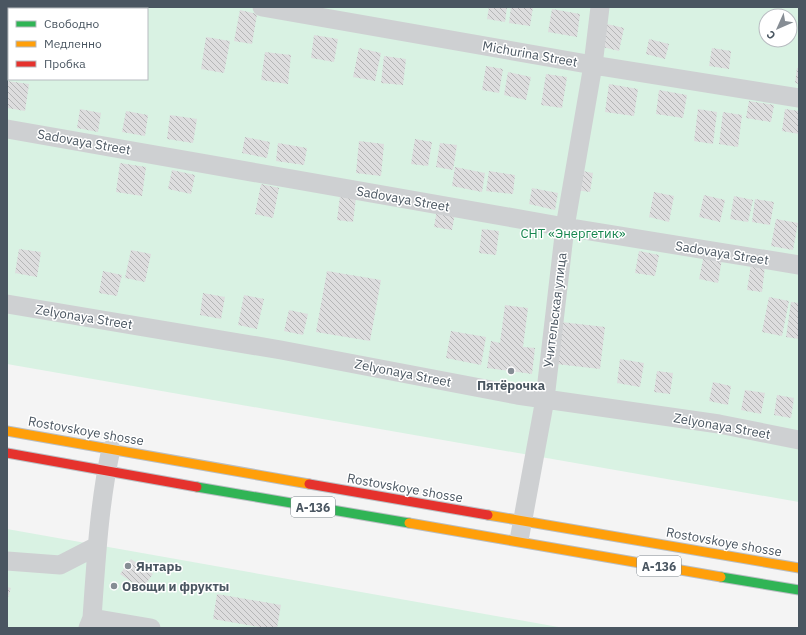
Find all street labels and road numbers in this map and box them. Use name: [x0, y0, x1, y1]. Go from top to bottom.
street label: Michurina Street: [481, 37, 579, 71]
street label: Sadovaya Street: [36, 125, 132, 159]
street label: Sadovaya Street: [355, 182, 451, 216]
street label: Sadovaya Street: [674, 237, 770, 269]
street label: Учительская улица: [540, 252, 570, 368]
street label: Zelyonaya Street: [34, 301, 134, 333]
street label: Zelyonaya Street: [353, 355, 453, 391]
street label: Zelyonaya Street: [672, 409, 772, 443]
street label: Rostovskoye shosse: [27, 412, 145, 450]
street label: Rostovskoye shosse: [346, 469, 464, 507]
road number: А-136: [291, 497, 335, 517]
street label: Rostovskoye shosse: [665, 523, 783, 561]
road number: А-136: [637, 556, 681, 576]

